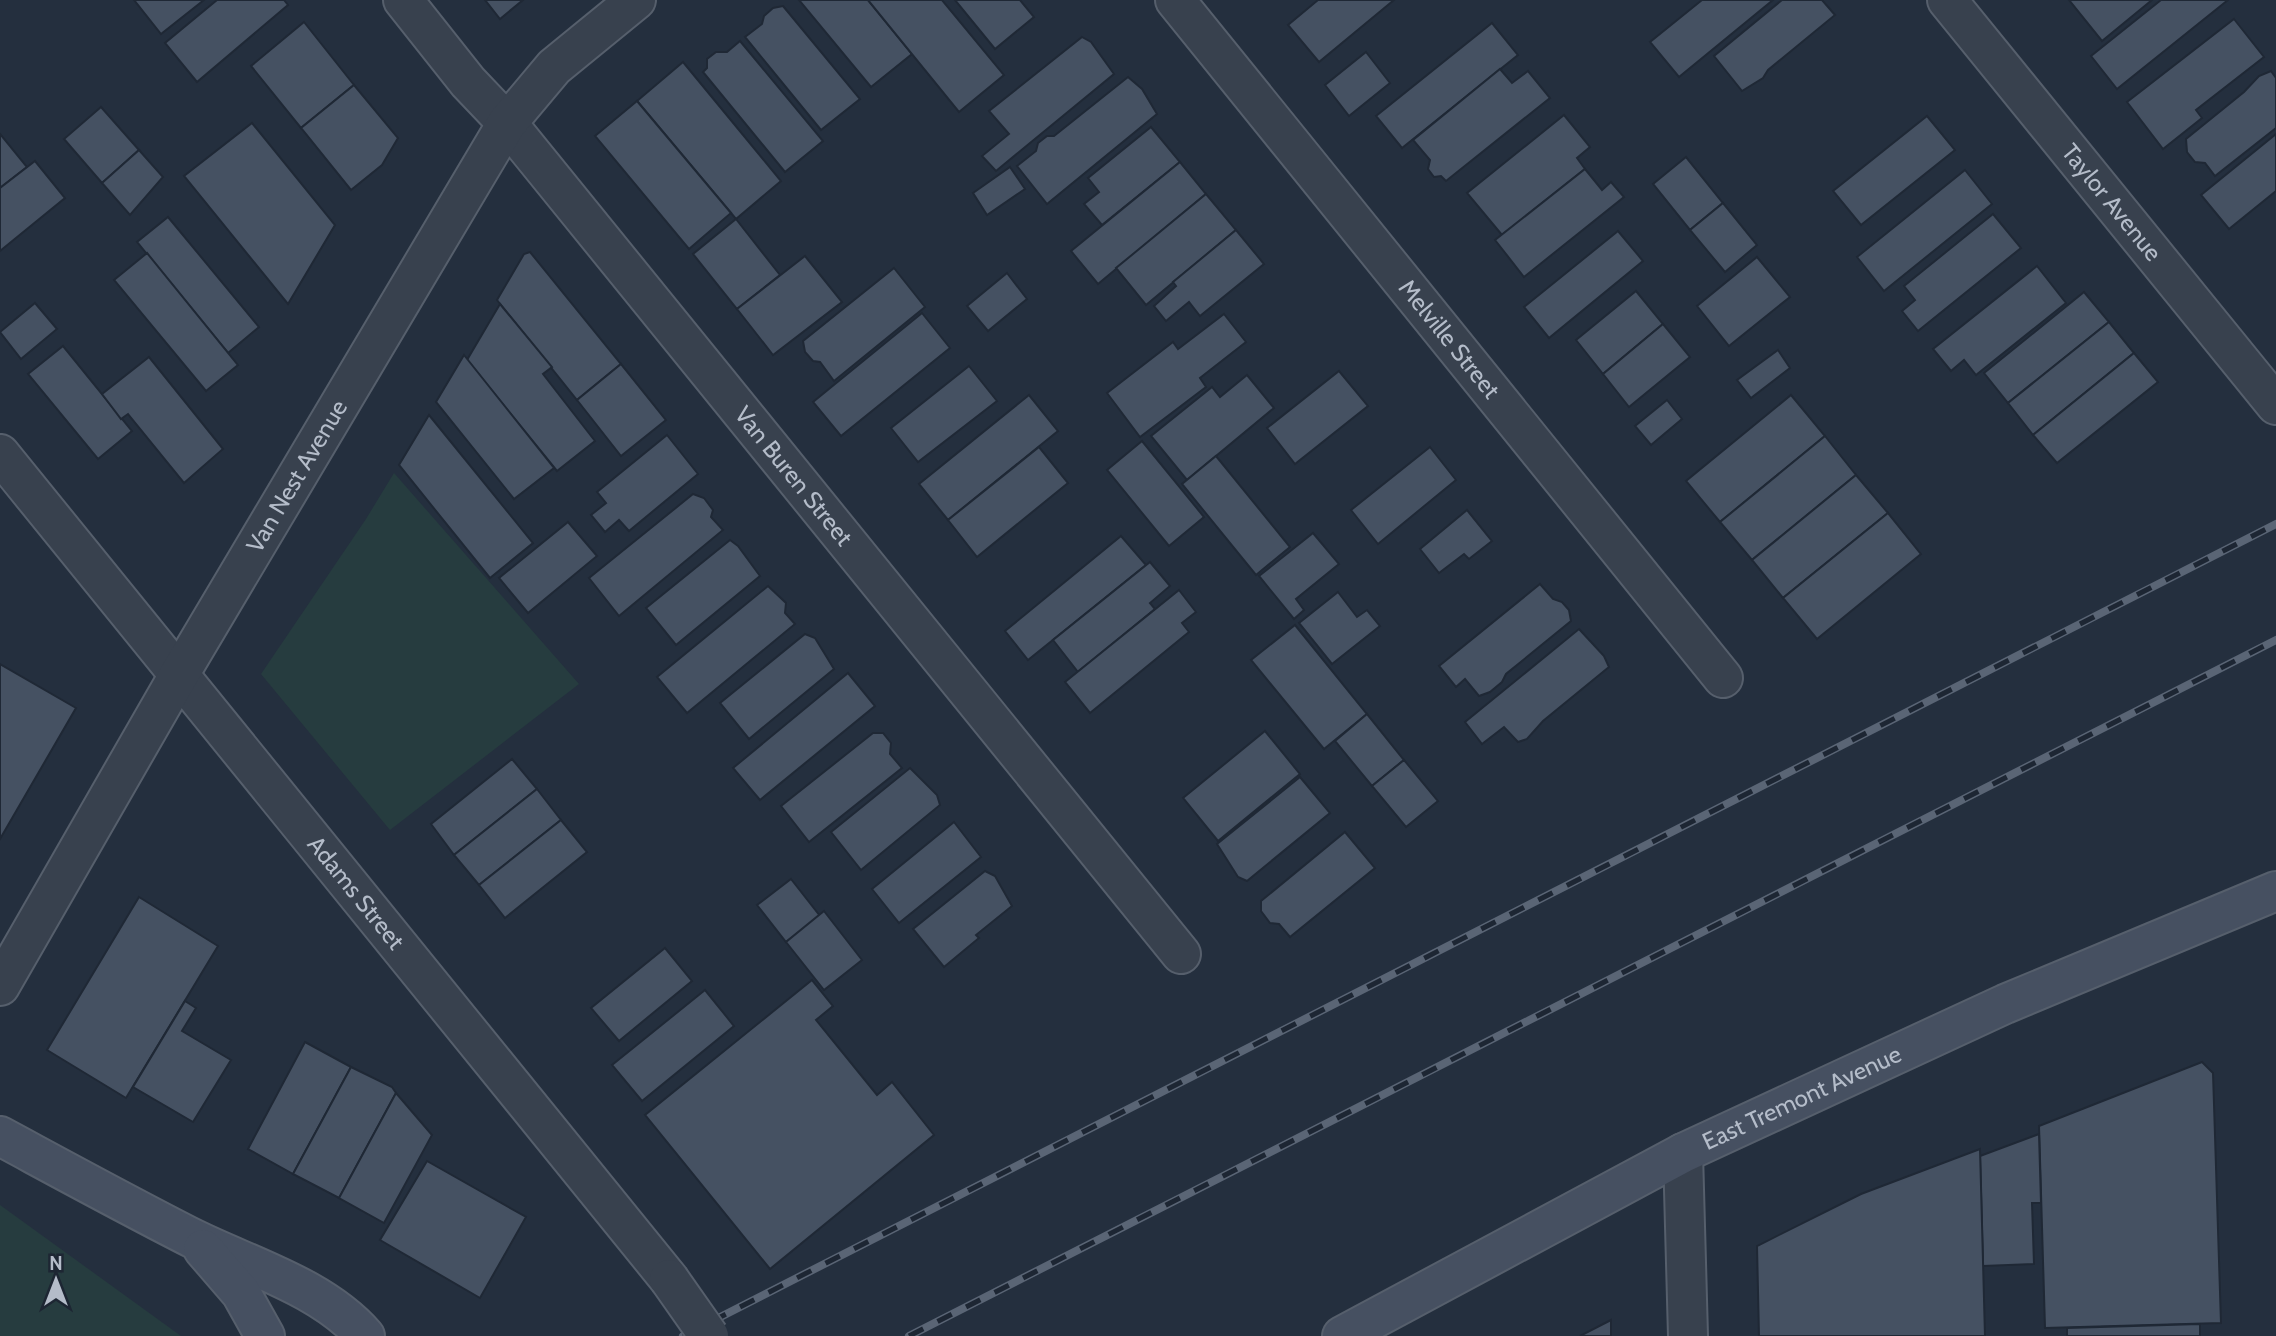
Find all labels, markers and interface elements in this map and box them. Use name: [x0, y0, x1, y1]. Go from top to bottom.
street label: Taylor Avenue: [2056, 138, 2168, 267]
street label: Melville Street: [1393, 273, 1506, 404]
street label: Van Nest Avenue: [240, 394, 353, 558]
street label: Van Buren Street: [729, 400, 859, 551]
street label: Adams Street: [302, 830, 411, 955]
street label: East Tremont Avenue: [1698, 1039, 1906, 1156]
north arrow: [21, 1245, 91, 1315]
text: N: [49, 1252, 63, 1275]

